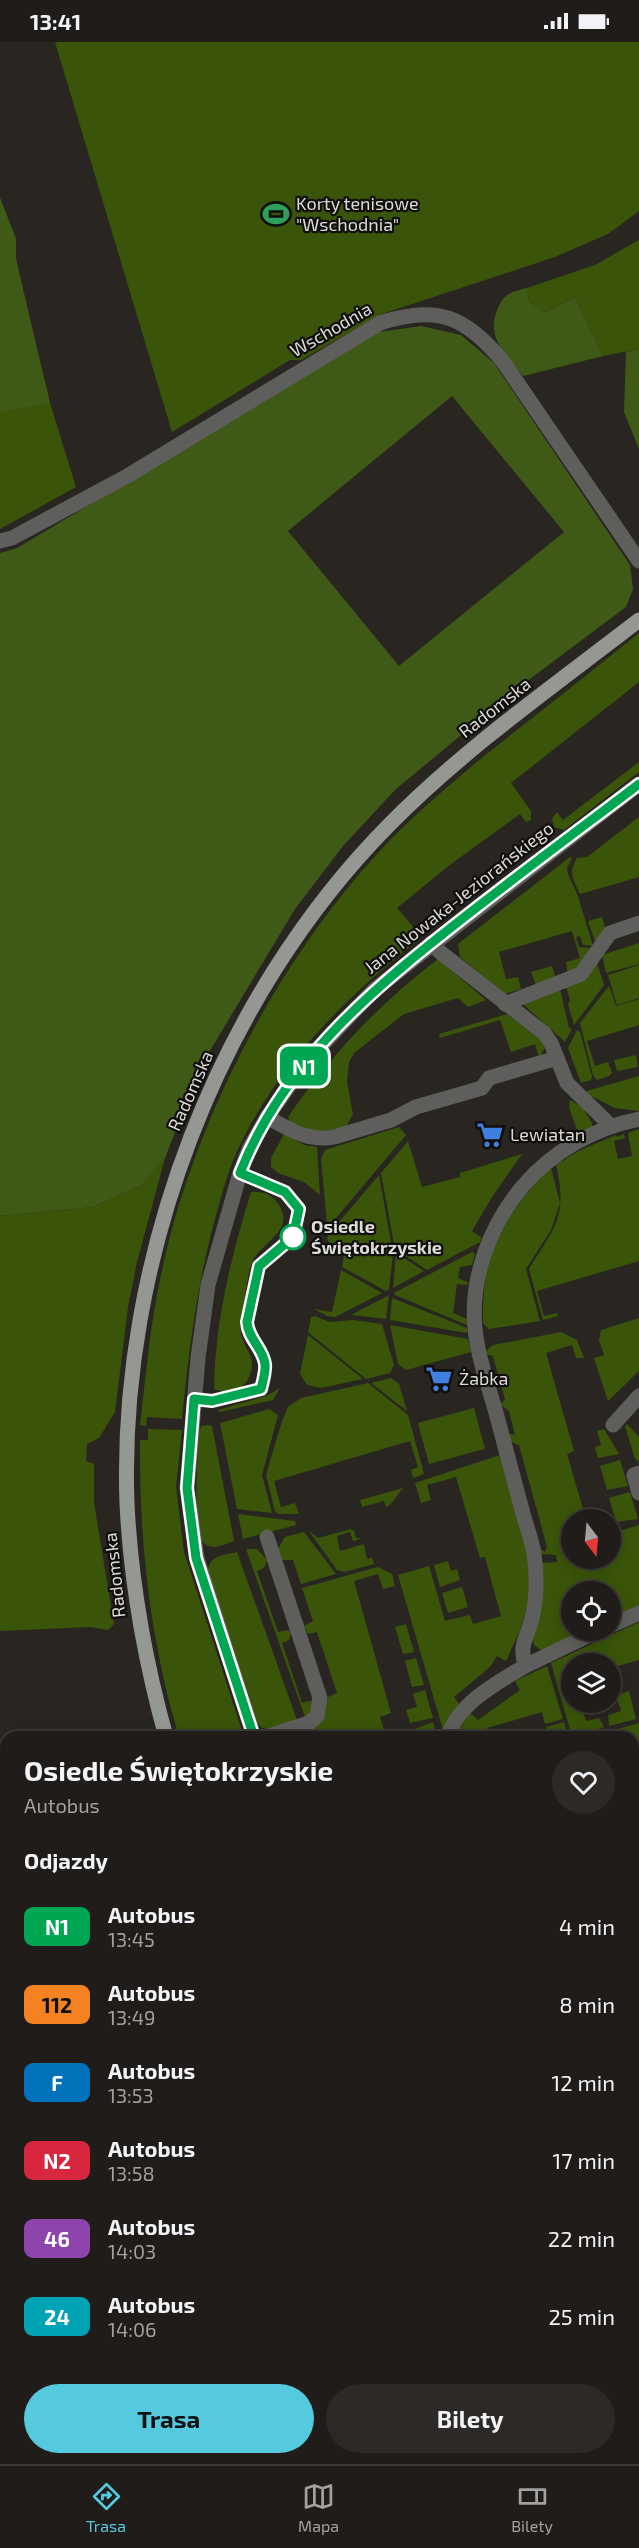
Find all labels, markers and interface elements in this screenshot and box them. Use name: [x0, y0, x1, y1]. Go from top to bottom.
text: 13:41: [30, 8, 81, 34]
place label: Korty tenisowe "Wschodnia": [296, 192, 419, 235]
sports icon: Korty tenisowe "Wschodnia": [261, 199, 291, 229]
street label: Wschodnia: [286, 297, 375, 361]
street label: Radomska: [454, 672, 535, 742]
street label: Jana Nowaka-Jeziorańskiego: [359, 816, 557, 978]
line badge: N1: [277, 1046, 331, 1086]
street label: Radomska: [163, 1047, 218, 1134]
text: N1: [292, 1054, 316, 1079]
supermarket icon: Lewiatan: [475, 1120, 505, 1150]
place label: Lewiatan: [510, 1123, 585, 1145]
place label: Osiedle Świętokrzyskie: [311, 1215, 442, 1258]
marker: Osiedle Świętokrzyskie: [280, 1224, 306, 1250]
supermarket icon: Żabka: [424, 1364, 454, 1394]
place label: Żabka: [459, 1367, 508, 1389]
north arrow: [561, 1509, 621, 1569]
map controls: [561, 1509, 621, 1713]
street label: Radomska: [99, 1531, 129, 1619]
button: locate: [561, 1581, 621, 1641]
button: layers: [561, 1653, 621, 1713]
button: heart: [552, 1751, 615, 1814]
text: Osiedle Świętokrzyskie: [24, 1753, 333, 1787]
text: Autobus: [24, 1793, 100, 1817]
text: Odjazdy: [24, 1847, 108, 1873]
text: Autobus: [108, 1901, 195, 1927]
text: 4 min: [559, 1913, 615, 1939]
text: N1: [45, 1914, 69, 1939]
text: 13:45: [108, 1927, 155, 1951]
text: Autobus: [108, 1979, 195, 2005]
text: 8 min: [559, 1991, 615, 2017]
text: 112: [42, 1992, 72, 2017]
text: 13:49: [108, 2005, 156, 2029]
text: Autobus: [108, 2057, 195, 2083]
text: 12 min: [551, 2069, 615, 2095]
text: F: [51, 2070, 63, 2095]
text: 13:53: [108, 2083, 154, 2107]
text: Autobus: [108, 2135, 195, 2161]
text: 17 min: [553, 2147, 615, 2173]
text: N2: [43, 2148, 71, 2173]
text: 13:58: [108, 2161, 155, 2185]
text: Autobus: [108, 2213, 195, 2239]
text: 22 min: [548, 2225, 615, 2251]
text: 46: [44, 2226, 70, 2251]
text: 14:03: [108, 2239, 156, 2263]
text: Autobus: [108, 2291, 195, 2317]
text: 25 min: [548, 2303, 615, 2329]
text: 24: [44, 2304, 70, 2329]
text: 14:06: [108, 2317, 156, 2341]
button: Trasa: [24, 2384, 314, 2453]
button: Bilety: [326, 2384, 615, 2453]
tab: Trasa: [86, 2480, 126, 2535]
tab: Mapa: [298, 2480, 339, 2535]
tab: Bilety: [511, 2480, 553, 2535]

